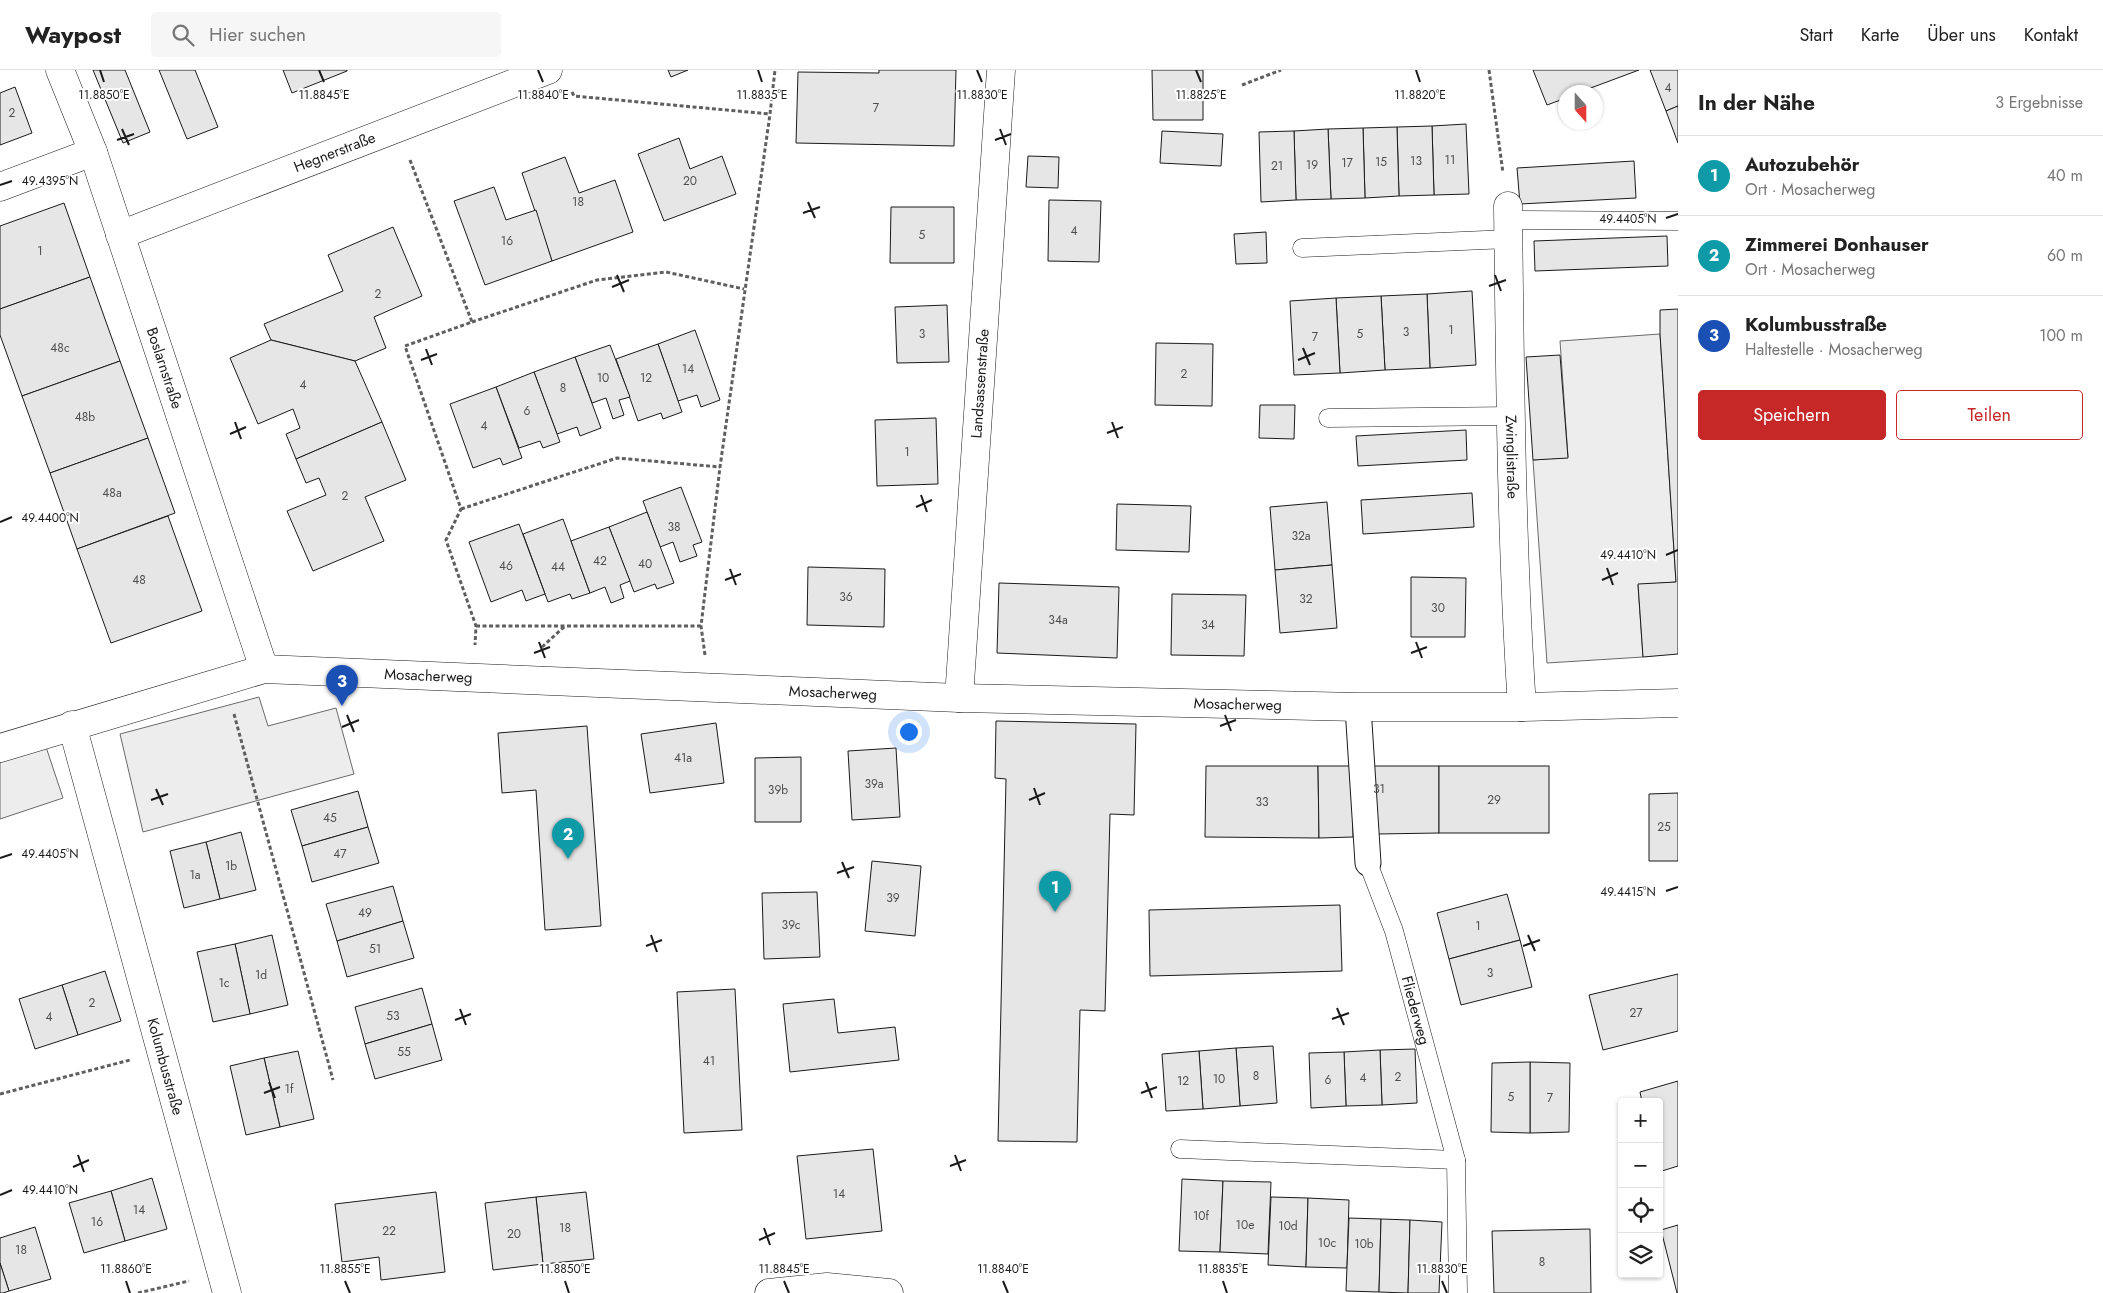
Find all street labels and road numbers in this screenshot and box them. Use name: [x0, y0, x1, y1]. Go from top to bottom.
street label: Hegnerstraße: [290, 126, 379, 178]
street label: Boslarnstraße: [141, 324, 188, 412]
street label: Landsassenstraße: [965, 328, 995, 439]
street label: Zwinglistraße: [1500, 415, 1524, 499]
street label: Mosacherweg: [384, 663, 473, 689]
street label: Mosacherweg: [788, 680, 878, 706]
street label: Mosacherweg: [1193, 692, 1282, 716]
street label: Fliederweg: [1396, 973, 1435, 1047]
street label: Kolumbusstraße: [141, 1015, 189, 1118]

